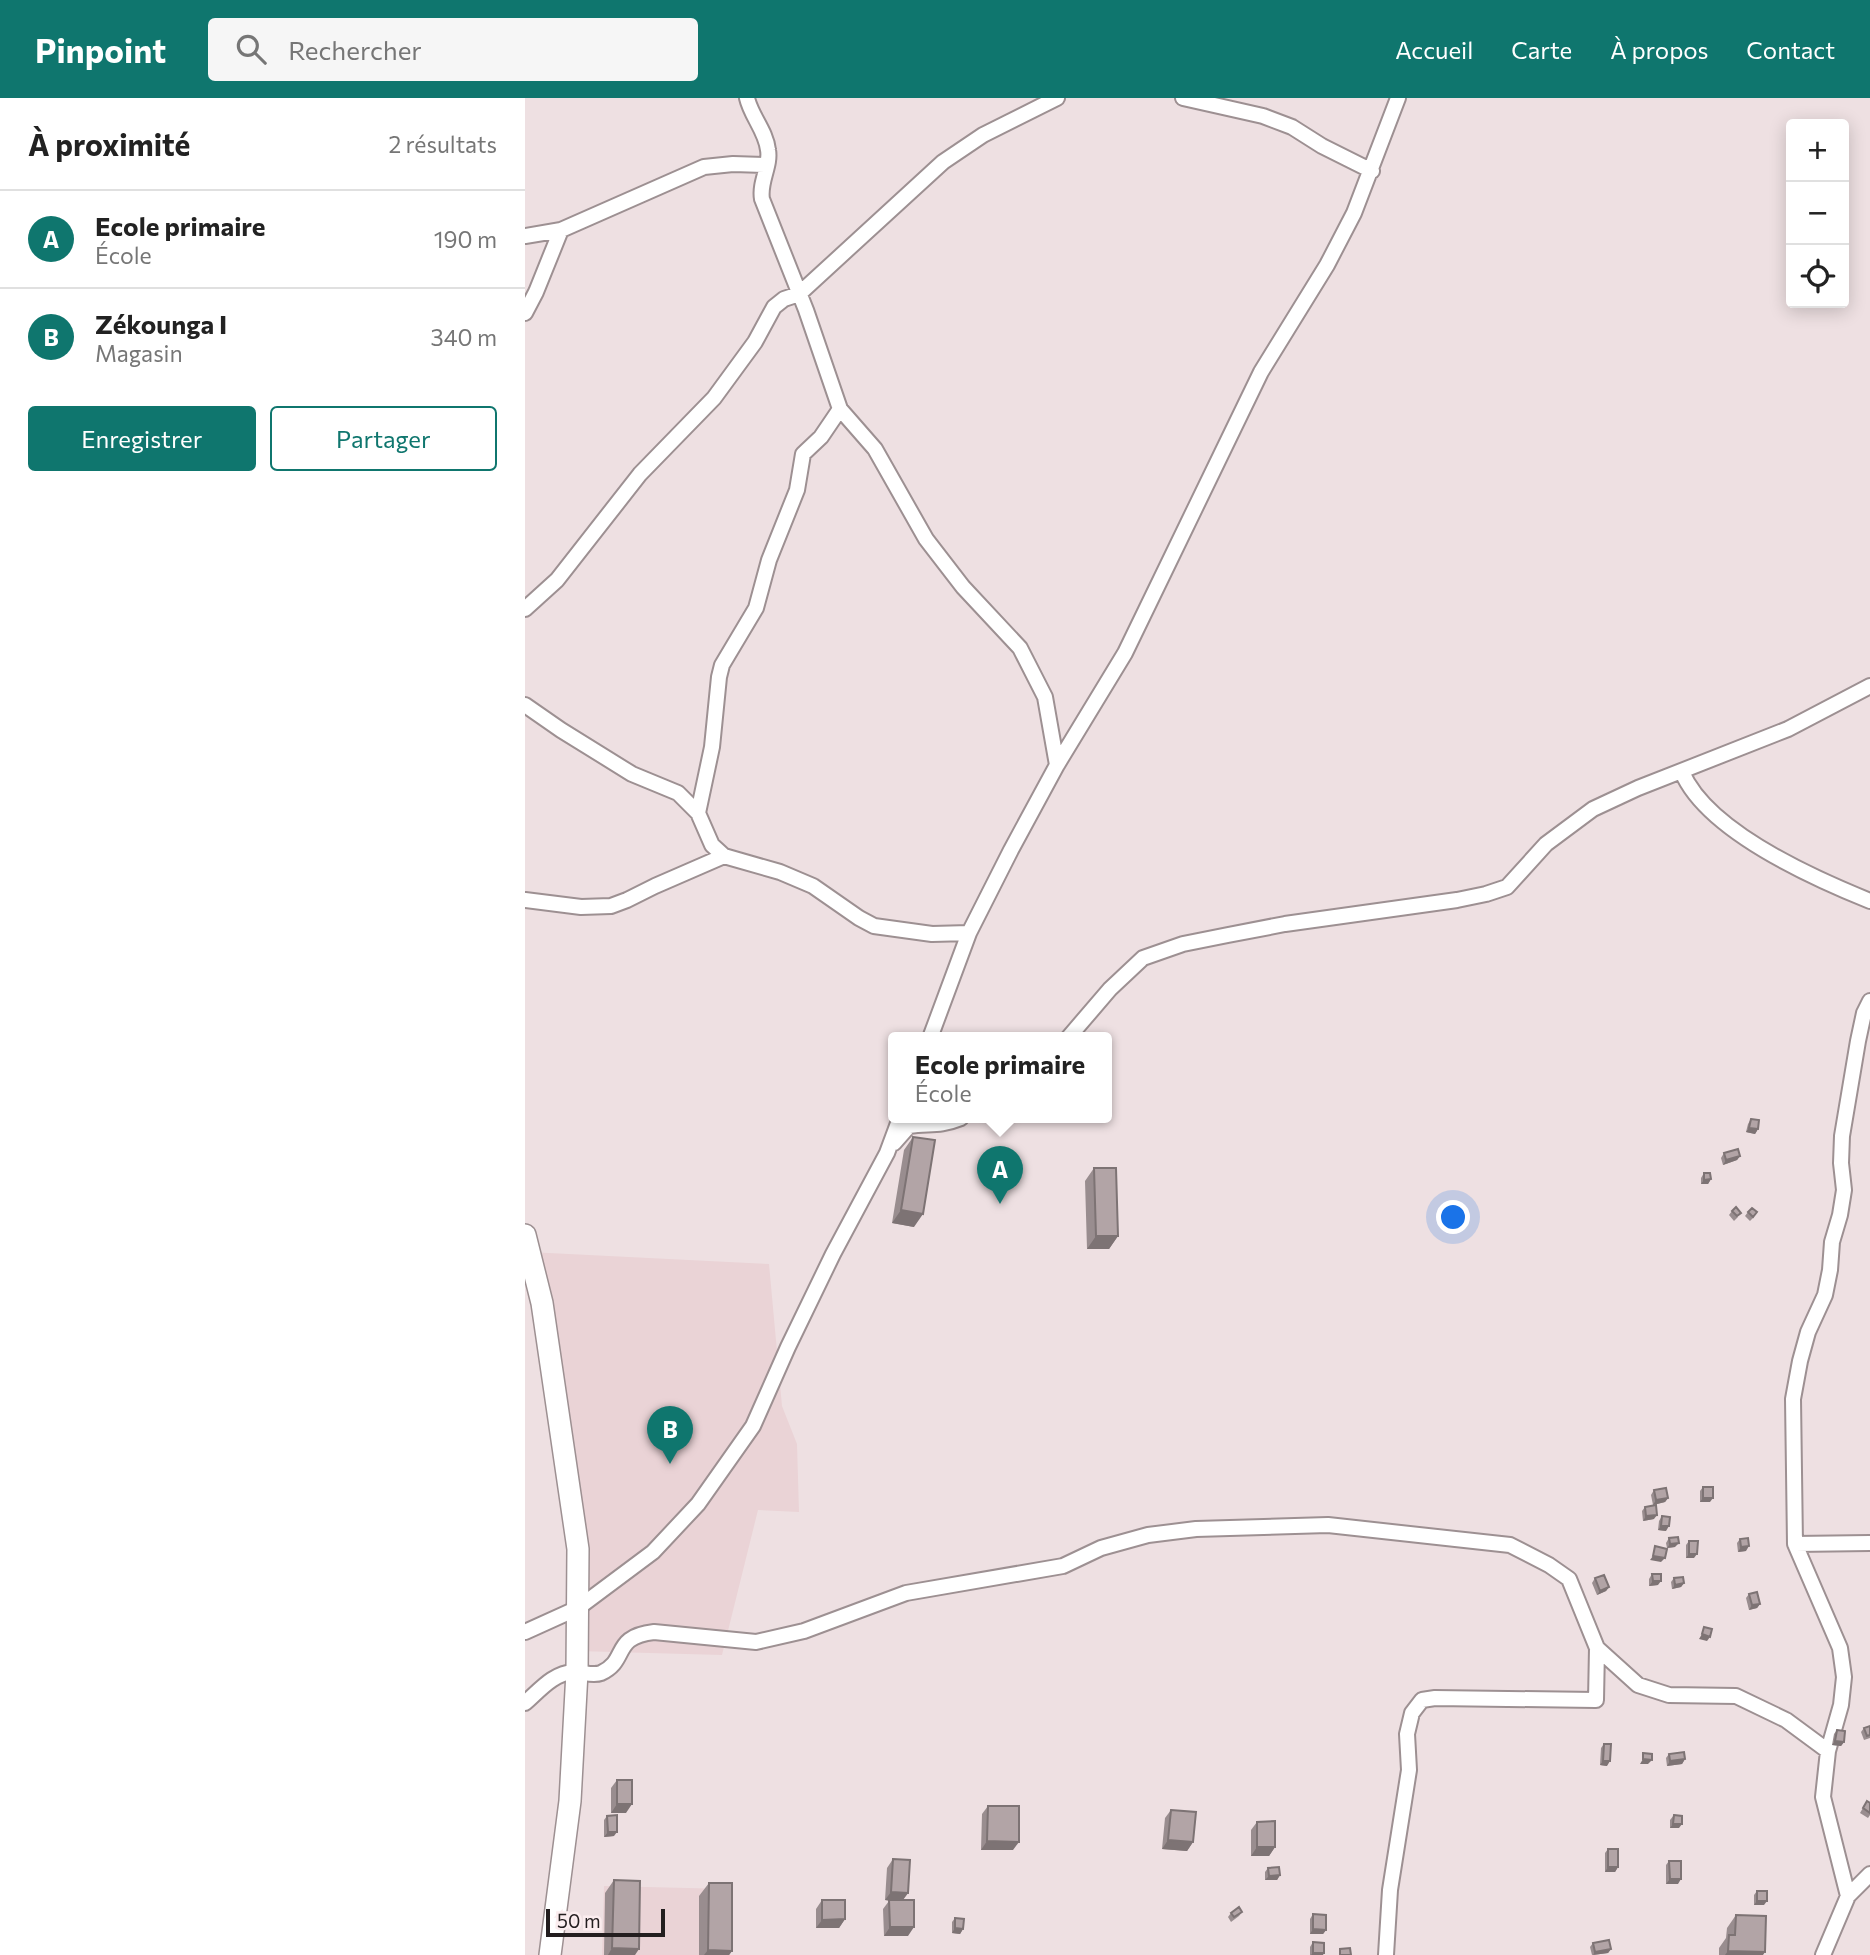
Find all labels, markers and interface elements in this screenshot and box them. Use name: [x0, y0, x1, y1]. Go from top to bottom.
search box: [208, 18, 698, 81]
text: Pinpoint: [35, 29, 166, 70]
icon: search: [232, 30, 270, 68]
text: Rechercher: [288, 34, 422, 65]
text: Accueil: [1395, 35, 1473, 64]
text: Carte: [1511, 35, 1572, 64]
text: À propos: [1610, 35, 1708, 64]
text: Contact: [1746, 35, 1835, 64]
map controls: [1786, 119, 1849, 308]
button: +: [1786, 119, 1849, 182]
text: À proximité: [28, 125, 190, 162]
text: 2 résultats: [388, 130, 497, 158]
button: −: [1786, 182, 1849, 245]
text: Ecole primaire: [95, 210, 265, 241]
text: A: [43, 225, 59, 253]
text: 190 m: [434, 225, 497, 253]
text: École: [95, 241, 152, 269]
button: locate: [1786, 245, 1849, 308]
text: Zékounga I: [95, 308, 227, 339]
text: B: [43, 323, 59, 351]
text: 340 m: [431, 323, 497, 351]
text: Magasin: [95, 339, 183, 367]
button: Enregistrer: [28, 406, 256, 471]
button: Partager: [270, 406, 497, 471]
popup: [888, 1032, 1112, 1123]
text: Ecole primaire: [915, 1048, 1085, 1079]
text: École: [915, 1079, 972, 1107]
pin: A: [977, 1146, 1023, 1204]
your location: [1436, 1200, 1470, 1234]
pin: B: [647, 1406, 693, 1464]
scale bar: [546, 1906, 665, 1938]
text: 50 m: [557, 1909, 601, 1932]

